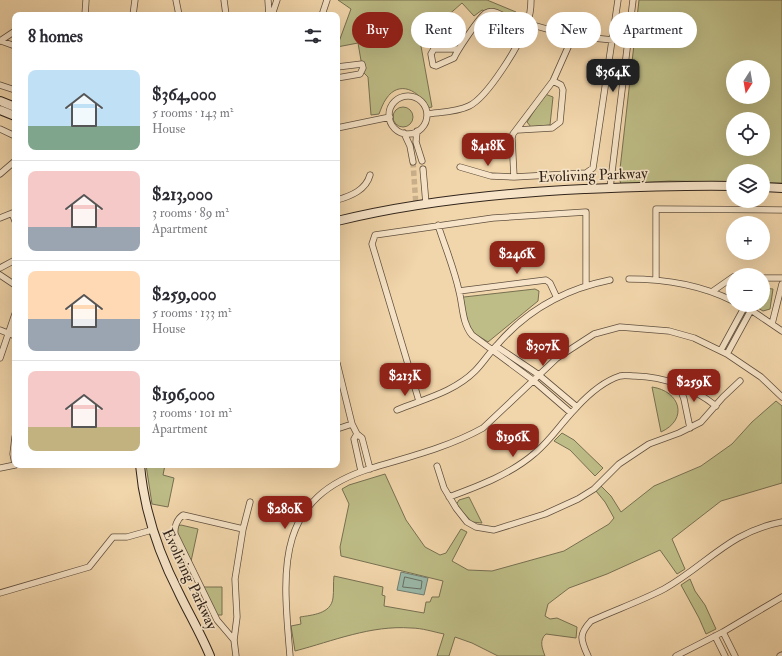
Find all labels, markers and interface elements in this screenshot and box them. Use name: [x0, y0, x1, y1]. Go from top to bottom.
chip: Buy: [352, 12, 403, 48]
chip: Rent: [411, 12, 466, 48]
chip: Filters: [474, 12, 538, 48]
chip: New: [546, 12, 601, 48]
chip: Apartment: [609, 12, 697, 48]
icon: filters: [302, 25, 324, 47]
text: 8 homes: [28, 26, 83, 47]
pin: $364K: [585, 59, 641, 93]
north arrow: [726, 60, 770, 104]
map controls: [726, 60, 770, 312]
text: $364K: [596, 64, 631, 80]
text: $364,000: [152, 84, 216, 105]
icon: home: [60, 86, 108, 134]
text: 5 rooms · 143 m²: [152, 105, 233, 121]
button: locate: [726, 112, 770, 156]
text: House: [152, 121, 185, 137]
pin: $418K: [460, 133, 516, 167]
text: $418K: [471, 138, 505, 154]
street label: Evoliving Parkway: [538, 164, 648, 187]
button: layers: [726, 164, 770, 208]
text: $213,000: [152, 184, 213, 205]
icon: home: [60, 187, 108, 235]
text: 3 rooms · 89 m²: [152, 205, 229, 221]
button: +: [726, 216, 770, 260]
text: Apartment: [152, 221, 208, 237]
pin: $246K: [489, 241, 545, 275]
text: $246K: [499, 246, 535, 262]
button: −: [726, 268, 770, 312]
text: $259,000: [152, 284, 217, 305]
icon: home: [60, 287, 108, 335]
text: 5 rooms · 133 m²: [152, 305, 231, 321]
text: House: [152, 321, 185, 337]
pin: $307K: [515, 333, 571, 367]
text: $307K: [526, 338, 560, 354]
pin: $213K: [377, 363, 433, 397]
text: $213K: [389, 368, 421, 384]
pin: $259K: [666, 369, 722, 403]
text: $259K: [676, 374, 712, 390]
text: $196,000: [152, 384, 215, 405]
icon: home: [60, 387, 108, 435]
text: 3 rooms · 101 m²: [152, 405, 232, 421]
text: Apartment: [152, 421, 208, 437]
pin: $196K: [485, 424, 541, 458]
text: $196K: [496, 429, 530, 445]
pin: $280K: [257, 496, 313, 530]
text: $280K: [267, 501, 303, 517]
street label: Evoliving Parkway: [158, 526, 221, 633]

